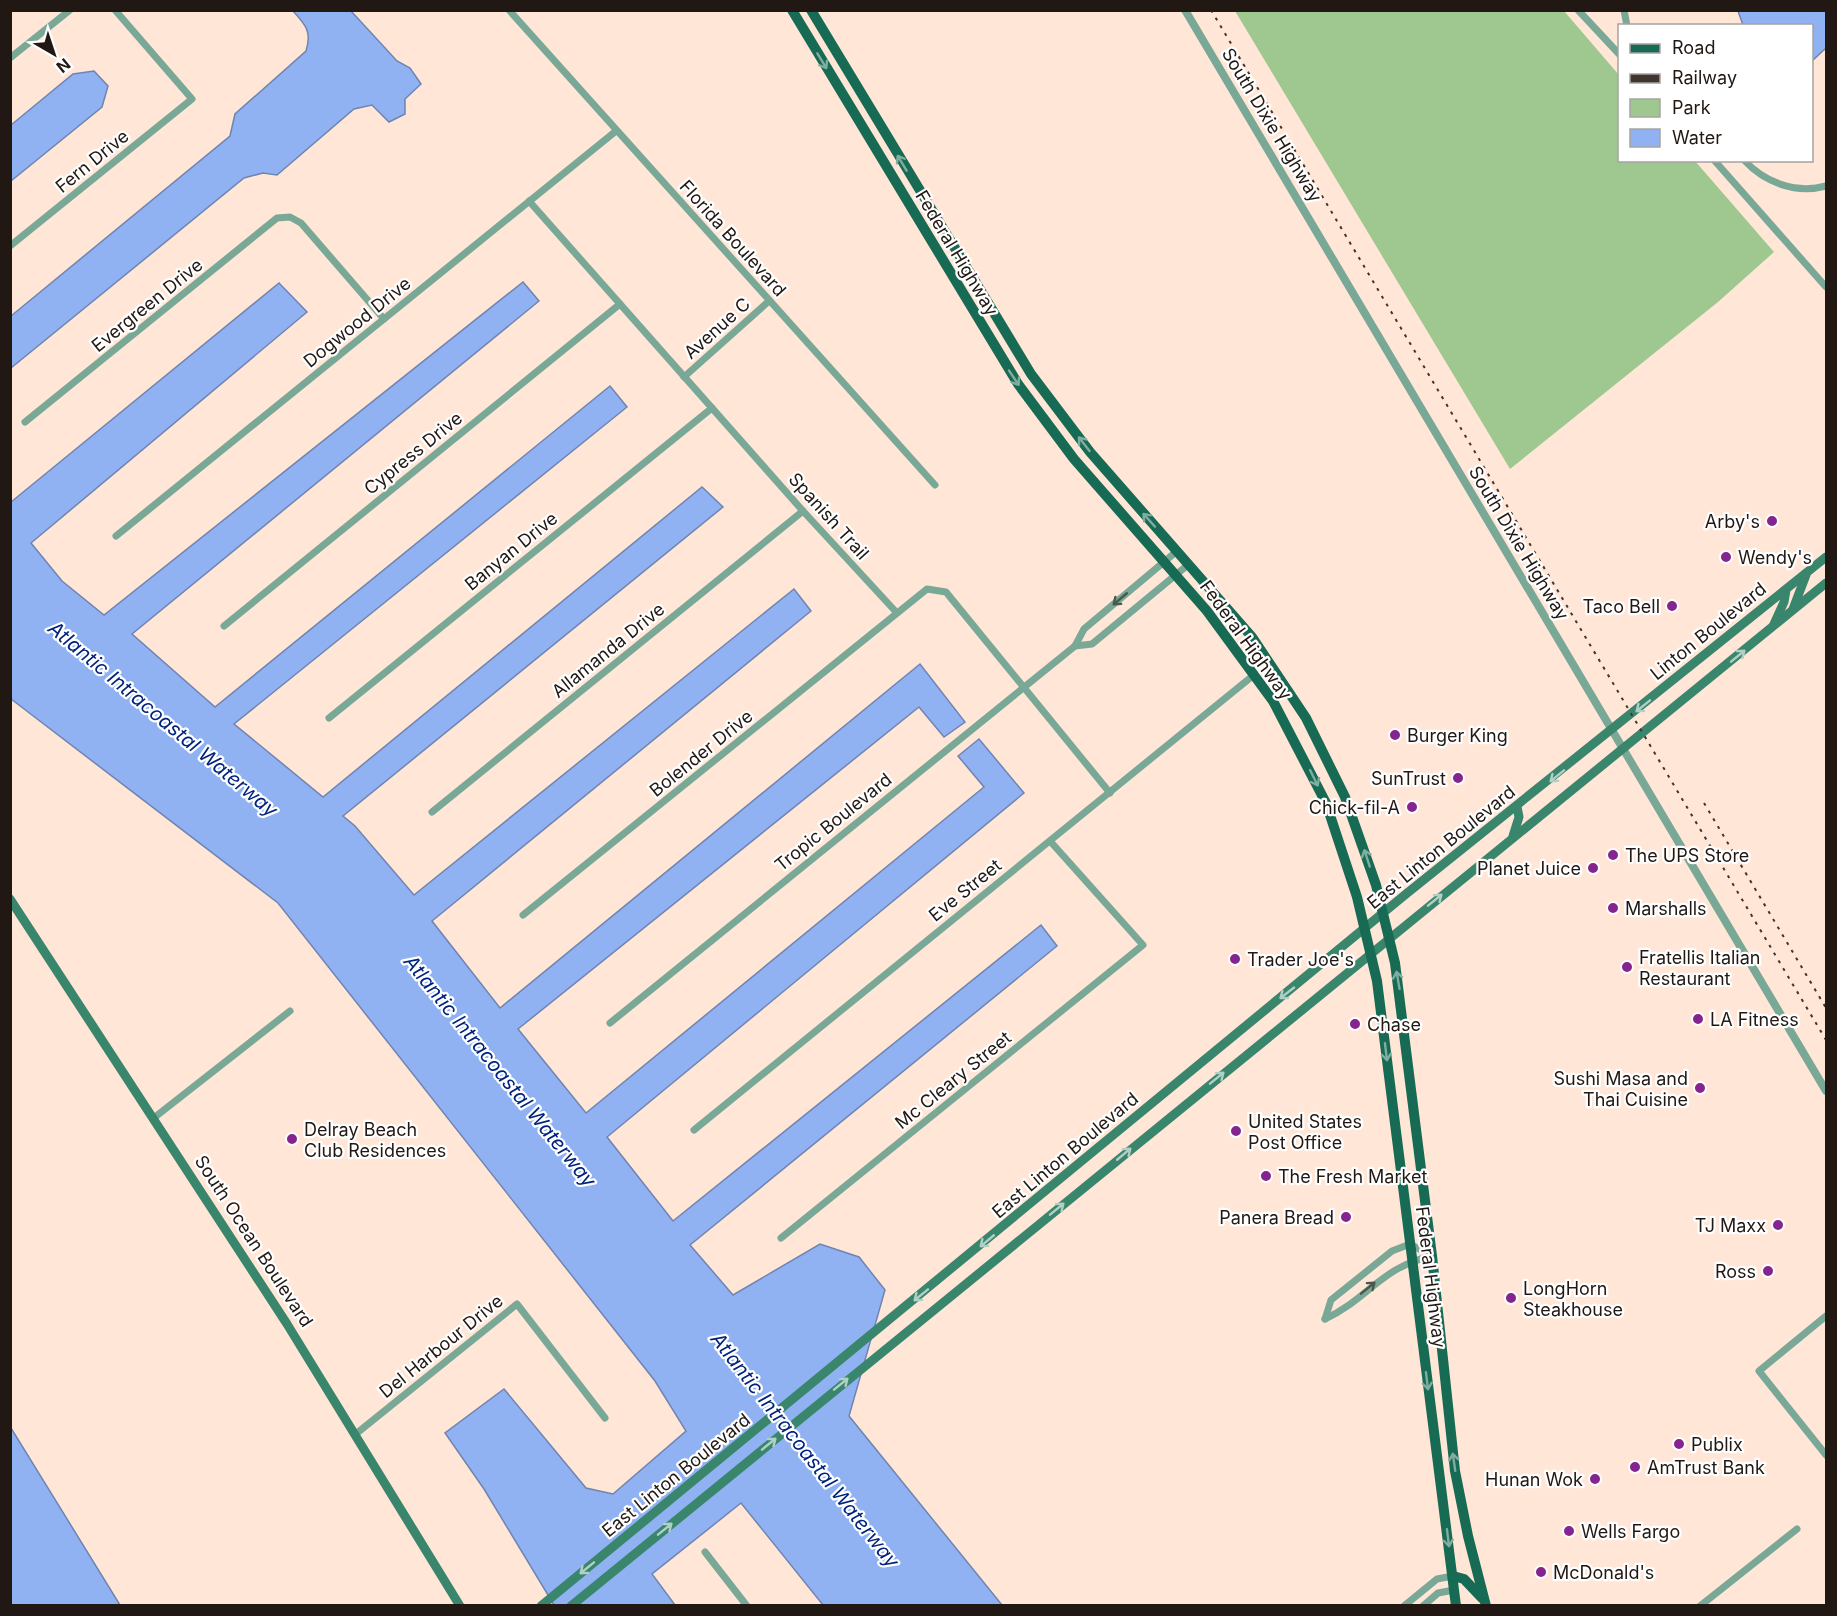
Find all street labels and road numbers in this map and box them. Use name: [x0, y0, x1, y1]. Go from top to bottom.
street label: South Dixie Highway: [1218, 44, 1326, 206]
street label: Fern Drive: [51, 125, 133, 197]
street label: Florida Boulevard: [675, 176, 791, 300]
street label: Federal Highway: [911, 187, 1003, 319]
street label: Evergreen Drive: [87, 254, 207, 356]
street label: Dogwood Drive: [299, 272, 415, 372]
street label: Avenue C: [680, 293, 754, 363]
street label: Cypress Drive: [360, 407, 466, 499]
street label: South Dixie Highway: [1465, 462, 1573, 624]
street label: Spanish Trail: [785, 468, 873, 564]
street label: Banyan Drive: [461, 507, 561, 595]
street label: Federal Highway: [1196, 576, 1296, 704]
street label: Linton Boulevard: [1646, 578, 1770, 684]
street label: Allamanda Drive: [548, 598, 668, 702]
street label: Bolender Drive: [645, 705, 757, 801]
street label: Tropic Boulevard: [770, 769, 896, 875]
street label: East Linton Boulevard: [1363, 781, 1519, 913]
street label: Eve Street: [925, 854, 1005, 926]
street label: Mc Cleary Street: [891, 1027, 1015, 1133]
street label: East Linton Boulevard: [988, 1088, 1142, 1222]
street label: South Ocean Boulevard: [191, 1151, 317, 1331]
street label: Federal Highway: [1412, 1205, 1450, 1349]
street label: Del Harbour Drive: [375, 1290, 507, 1402]
street label: East Linton Boulevard: [598, 1409, 754, 1541]

